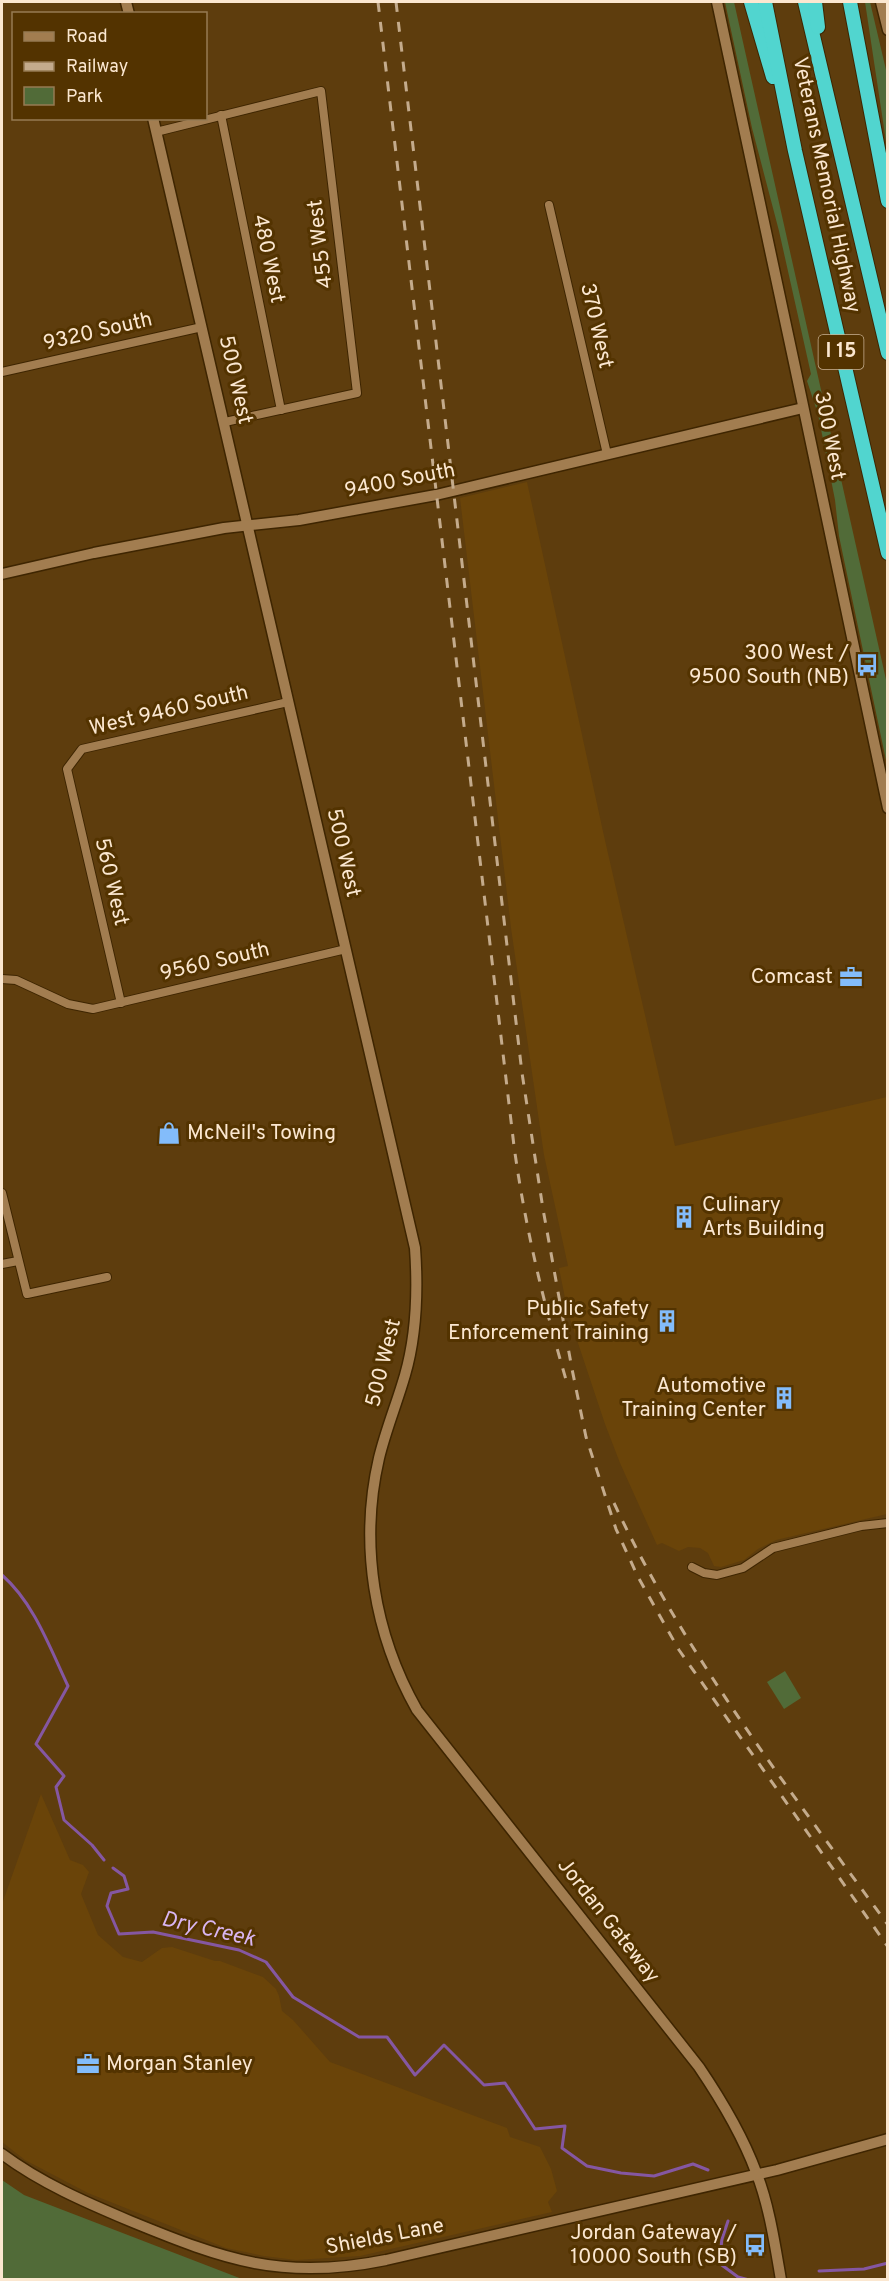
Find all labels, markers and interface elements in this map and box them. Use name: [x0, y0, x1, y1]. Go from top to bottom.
legend: [12, 12, 207, 120]
text: Road: [66, 26, 108, 49]
street label: Veterans Memorial Highway: [786, 54, 866, 316]
text: Railway: [66, 56, 128, 79]
text: Park: [66, 86, 103, 109]
street label: 455 West: [302, 198, 340, 290]
street label: 480 West: [245, 212, 291, 306]
street label: 370 West: [573, 281, 619, 371]
street label: 9320 South: [41, 306, 155, 358]
street label: 500 West: [212, 333, 258, 427]
road number: I 15: [818, 335, 864, 369]
street label: 300 West: [807, 389, 851, 483]
street label: 9400 South: [342, 457, 458, 505]
place label: 300 West / 9500 South (NB): [689, 640, 849, 691]
bus stop icon: 300 West / 9500 South (NB): [854, 652, 880, 678]
street label: West 9460 South: [87, 680, 251, 742]
street label: 500 West: [320, 806, 366, 900]
street label: 560 West: [88, 835, 134, 929]
street label: 9560 South: [158, 936, 272, 988]
place label: Comcast: [751, 964, 833, 991]
office icon: Comcast: [838, 964, 864, 990]
shop icon: McNeil's Towing: [156, 1120, 182, 1146]
place label: McNeil's Towing: [187, 1120, 336, 1147]
place label: Culinary Arts Building: [702, 1192, 825, 1243]
building icon: Culinary Arts Building: [671, 1204, 697, 1230]
place label: Public Safety Enforcement Training: [448, 1296, 649, 1347]
building icon: Public Safety Enforcement Training: [654, 1308, 680, 1334]
street label: 500 West: [360, 1316, 408, 1410]
place label: Automotive Training Center: [621, 1373, 766, 1424]
building icon: Automotive Training Center: [771, 1385, 797, 1411]
street label: Jordan Gateway: [551, 1853, 665, 1989]
water label: Dry Creek: [159, 1906, 258, 1954]
office icon: Morgan Stanley: [75, 2051, 101, 2077]
place label: Morgan Stanley: [106, 2051, 253, 2078]
street label: Shields Lane: [324, 2212, 446, 2262]
place label: Jordan Gateway / 10000 South (SB): [570, 2220, 737, 2271]
bus stop icon: Jordan Gateway / 10000 South (SB): [742, 2232, 768, 2258]

